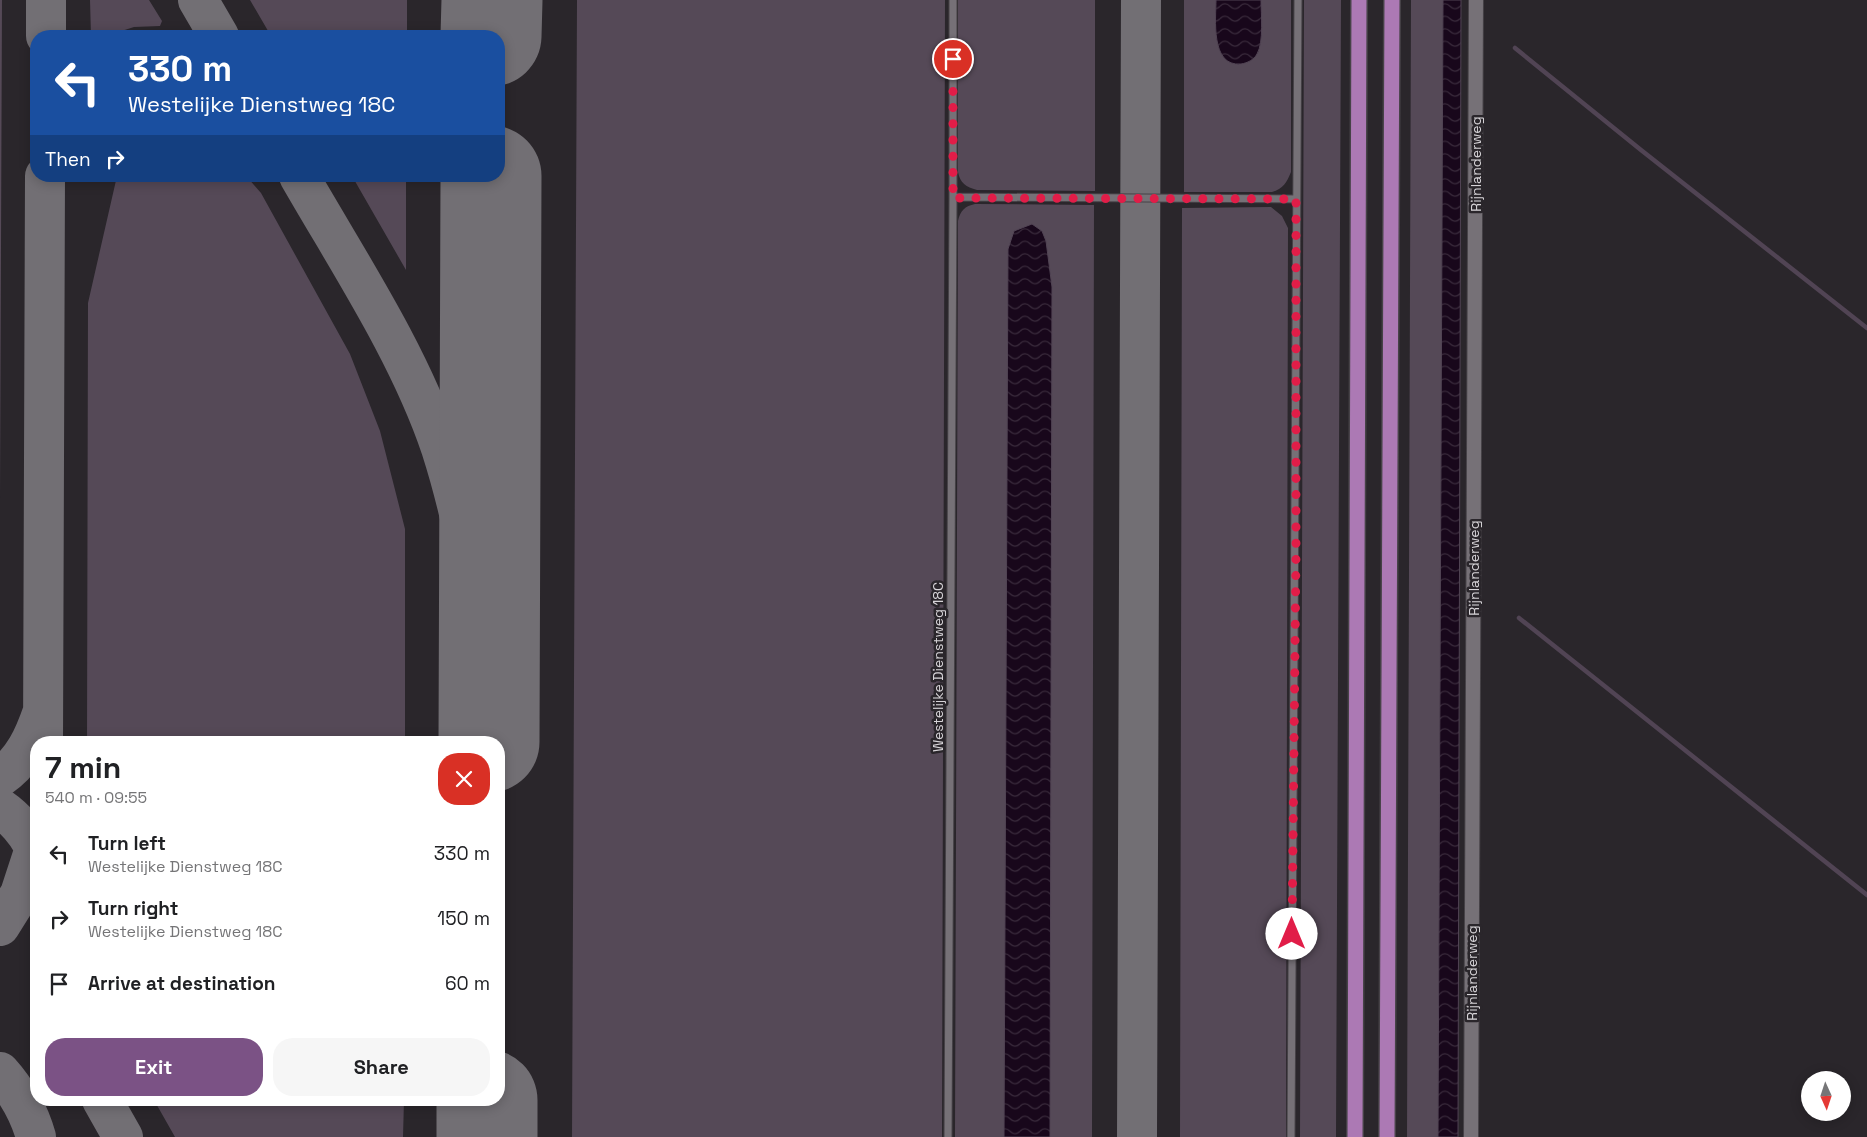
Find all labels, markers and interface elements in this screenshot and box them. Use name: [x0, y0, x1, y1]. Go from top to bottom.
pin: [932, 38, 974, 80]
icon: arrive: [939, 45, 967, 73]
text: 330 m: [128, 47, 232, 91]
icon: left: [45, 50, 110, 115]
text: Westelijke Dienstweg 18C: [128, 90, 395, 118]
street label: Rijnlanderweg: [1467, 116, 1485, 212]
icon: right: [101, 145, 129, 173]
text: Then: [45, 147, 91, 172]
street label: Rijnlanderweg: [1465, 520, 1483, 616]
street label: Westelijke Dienstweg 18C: [929, 582, 947, 752]
text: 7 min: [45, 748, 121, 787]
button: close: [438, 753, 490, 805]
text: 540 m · 09:55: [45, 787, 147, 808]
text: Turn left: [88, 831, 166, 856]
icon: left: [45, 840, 73, 868]
text: 330 m: [434, 841, 490, 866]
text: Westelijke Dienstweg 18C: [88, 856, 282, 877]
text: Turn right: [88, 896, 178, 921]
icon: right: [45, 905, 73, 933]
text: 150 m: [437, 906, 490, 931]
position arrow: [1265, 907, 1317, 959]
text: Westelijke Dienstweg 18C: [88, 921, 282, 942]
street label: Rijnlanderweg: [1463, 925, 1481, 1021]
icon: arrive: [45, 970, 73, 998]
text: Arrive at destination: [88, 971, 276, 996]
text: 60 m: [445, 971, 490, 996]
button: Exit: [45, 1038, 263, 1096]
button: Share: [273, 1038, 490, 1096]
north arrow: [1801, 1071, 1851, 1121]
map controls: [1801, 1071, 1851, 1121]

